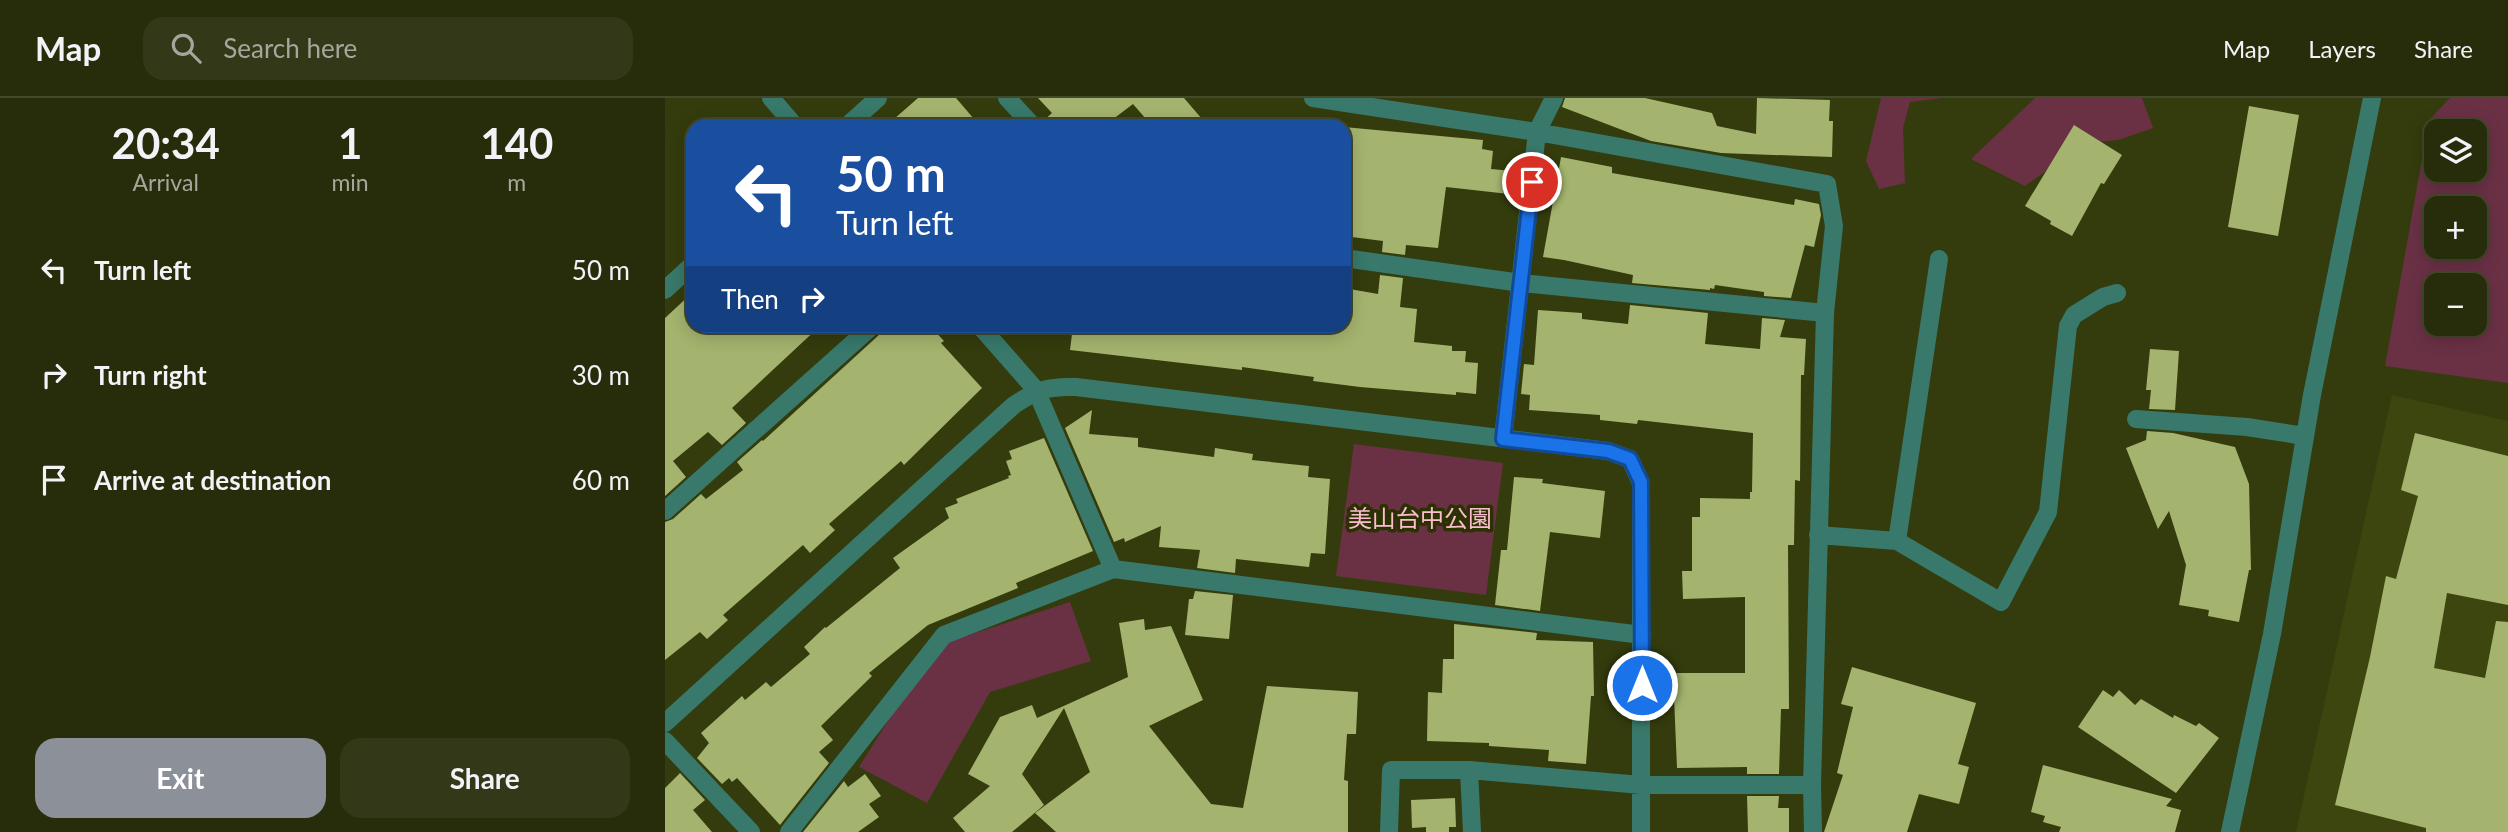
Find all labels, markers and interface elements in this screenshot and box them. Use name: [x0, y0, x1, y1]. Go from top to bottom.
search box: [143, 17, 633, 80]
text: Map: [35, 28, 101, 68]
icon: search: [167, 29, 205, 67]
text: Search here: [223, 32, 357, 64]
text: Map: [2223, 34, 2270, 63]
text: Layers: [2308, 34, 2376, 63]
text: Share: [2414, 34, 2473, 63]
text: 20:34: [112, 118, 220, 168]
text: 1: [338, 118, 362, 168]
text: 140: [480, 118, 553, 168]
map controls: [2424, 119, 2487, 336]
button: layers: [2424, 119, 2487, 182]
text: 50 m: [836, 144, 946, 202]
icon: left: [721, 147, 812, 238]
pin: [1502, 152, 1562, 212]
icon: arrive: [1513, 163, 1551, 201]
text: Arrival: [133, 168, 199, 196]
text: min: [331, 168, 369, 196]
text: m: [507, 168, 526, 196]
button: +: [2424, 196, 2487, 259]
text: Turn left: [836, 203, 953, 242]
icon: left: [35, 251, 73, 289]
text: Turn left: [94, 254, 191, 286]
text: 50 m: [572, 254, 630, 286]
button: −: [2424, 273, 2487, 336]
icon: right: [793, 280, 831, 318]
text: Then: [721, 283, 779, 315]
icon: right: [35, 356, 73, 394]
text: Turn right: [94, 359, 207, 391]
text: 30 m: [572, 359, 630, 391]
icon: arrive: [35, 461, 73, 499]
text: Arrive at destination: [94, 464, 331, 496]
text: 60 m: [572, 464, 630, 496]
park label: 美山台中公園: [1348, 503, 1492, 532]
position arrow: [1605, 648, 1679, 722]
button: Exit: [35, 738, 326, 818]
button: Share: [340, 738, 630, 818]

